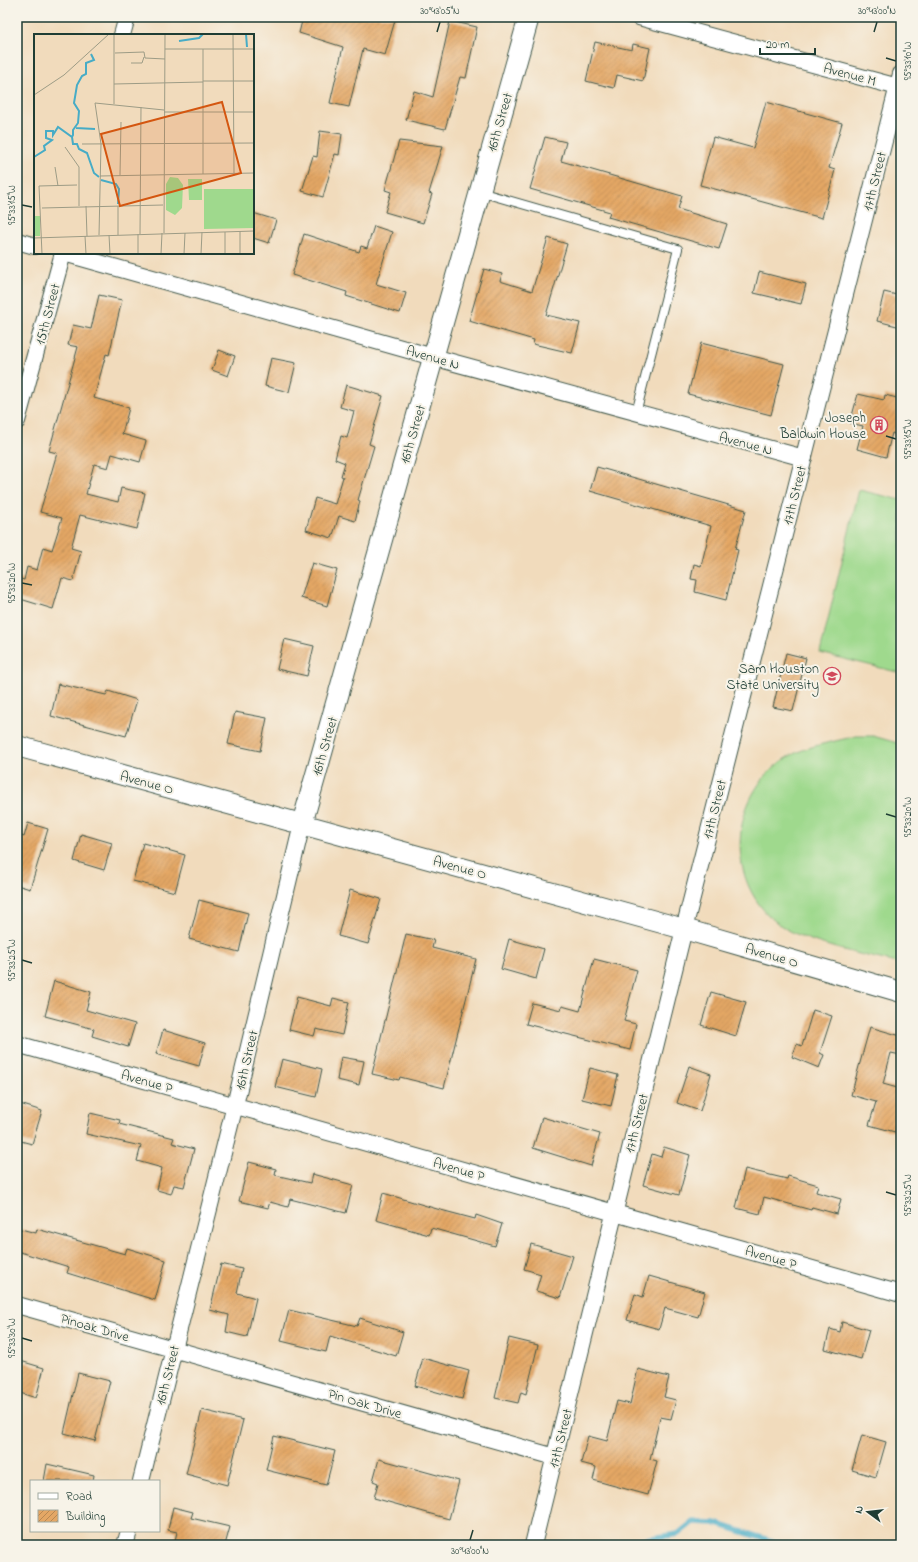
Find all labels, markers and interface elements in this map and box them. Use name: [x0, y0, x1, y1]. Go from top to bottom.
text: 30°43'05"N: [420, 4, 460, 19]
text: 30°43'00"N: [858, 4, 896, 19]
scale bar: [760, 30, 815, 56]
inset map: [34, 34, 254, 254]
text: 20 m: [766, 36, 789, 54]
text: 95°33'10"W: [901, 42, 916, 80]
street label: Avenue M: [821, 58, 878, 93]
street label: 16th Street: [482, 90, 519, 155]
street label: 17th Street: [858, 149, 893, 213]
text: 95°33'15"W: [5, 185, 20, 225]
street label: 15th Street: [30, 281, 67, 347]
street label: Avenue N: [403, 341, 462, 376]
street label: 16th Street: [395, 402, 432, 467]
place label: Joseph Baldwin House: [779, 408, 867, 445]
building icon: Joseph Baldwin House: [869, 415, 889, 435]
text: 95°33'15"W: [901, 419, 916, 459]
street label: Avenue N: [716, 427, 775, 462]
street label: 17th Street: [778, 463, 813, 527]
text: 95°33'20"W: [5, 563, 20, 603]
place label: Sam Houston State University: [726, 659, 819, 697]
school or university icon: Sam Houston State University: [822, 666, 842, 686]
street label: 16th Street: [307, 714, 344, 779]
street label: Avenue O: [118, 766, 176, 801]
street label: 17th Street: [698, 777, 733, 841]
text: 95°33'20"W: [901, 797, 916, 837]
street label: Avenue O: [431, 851, 489, 886]
text: 95°33'25"W: [5, 939, 20, 981]
street label: Avenue O: [742, 939, 801, 974]
street label: 16th Street: [230, 1028, 265, 1092]
street label: Avenue P: [118, 1065, 175, 1100]
street label: 17th Street: [620, 1091, 655, 1155]
street label: Avenue P: [430, 1153, 487, 1188]
text: 95°33'25"W: [901, 1174, 916, 1216]
street label: Avenue P: [742, 1241, 799, 1276]
street label: Pinoak Drive: [58, 1309, 132, 1348]
text: 95°33'30"W: [5, 1318, 20, 1358]
street label: 16th Street: [151, 1343, 186, 1407]
street label: Pin Oak Drive: [325, 1384, 405, 1425]
street label: 17th Street: [544, 1406, 579, 1470]
legend: [30, 1480, 160, 1532]
text: Road: [66, 1488, 92, 1506]
north arrow: [848, 1492, 888, 1532]
text: N: [851, 1504, 868, 1515]
text: Building: [65, 1508, 105, 1527]
text: 30°43'00"N: [451, 1544, 489, 1559]

